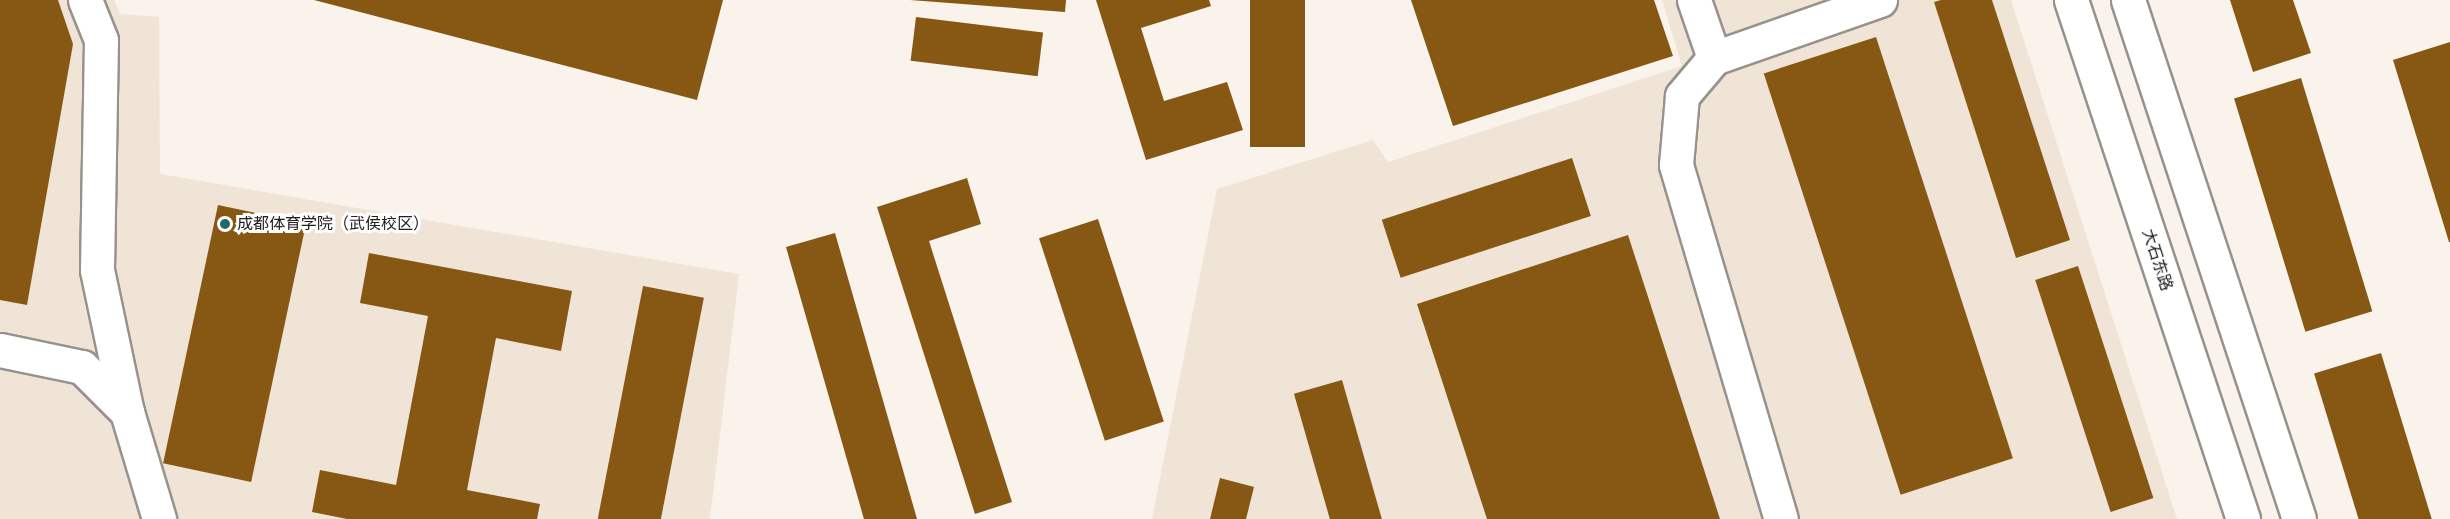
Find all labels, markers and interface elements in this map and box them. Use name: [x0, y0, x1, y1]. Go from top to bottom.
place label: 成都体育学院（武侯校区）: [237, 214, 429, 234]
marker: 成都体育学院（武侯校区）: [218, 217, 232, 231]
street label: 大石东路: [2138, 227, 2176, 293]

